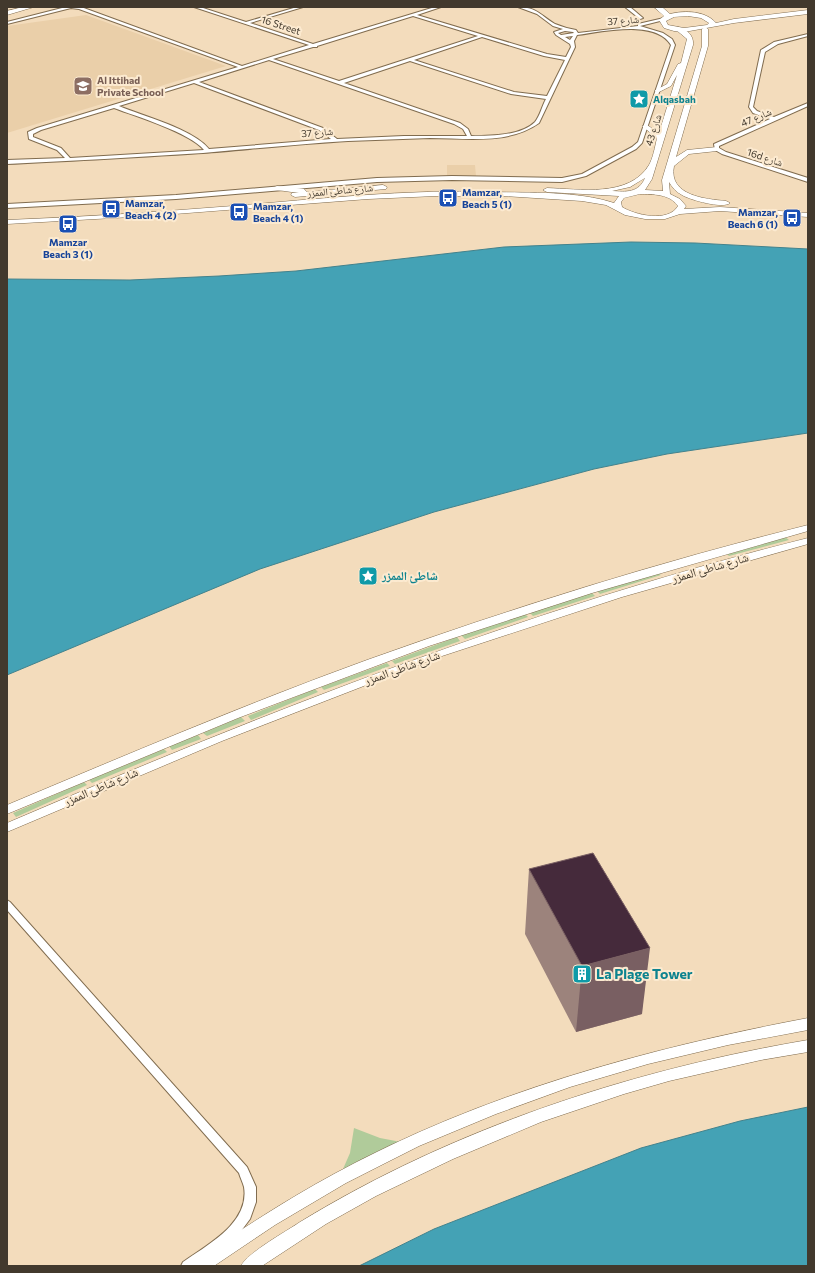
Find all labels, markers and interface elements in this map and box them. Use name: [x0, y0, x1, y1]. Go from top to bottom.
street label: 16 Street: [260, 13, 302, 37]
street label: شارع 37: [607, 13, 640, 28]
place label: Al Ittihad Private School: [97, 74, 164, 98]
school or university icon: Al Ittihad Private School: [72, 75, 94, 97]
place icon: Alqasbah: [628, 88, 650, 110]
place label: Alqasbah: [653, 93, 696, 105]
street label: شارع 47: [739, 105, 774, 130]
street label: شارع 43: [642, 112, 665, 148]
street label: شارع 37: [301, 125, 334, 140]
street label: 16d شارع: [745, 146, 785, 170]
street label: شارع شاطئ الممزر: [306, 181, 374, 200]
place label: Mamzar, Beach 5 (1): [462, 186, 512, 210]
bus stop icon: Mamzar, Beach 5 (1): [437, 187, 459, 209]
place label: Mamzar, Beach 4 (2): [125, 197, 177, 221]
bus stop icon: Mamzar, Beach 4 (2): [100, 198, 122, 220]
place label: Mamzar, Beach 4 (1): [253, 200, 303, 224]
bus stop icon: Mamzar, Beach 4 (1): [228, 201, 250, 223]
place label: Mamzar, Beach 6 (1): [728, 206, 778, 230]
bus stop icon: Mamzar, Beach 6 (1): [781, 207, 803, 229]
bus stop icon: Mamzar Beach 3 (1): [57, 213, 79, 235]
place label: Mamzar Beach 3 (1): [43, 236, 93, 260]
street label: شارع شاطئ الممزر: [669, 549, 750, 587]
place icon: شاطئ الممزر: [357, 565, 379, 587]
place label: شاطئ الممزر: [381, 568, 438, 584]
street label: شارع شاطئ الممزر: [361, 647, 442, 689]
street label: شارع شاطئ الممزر: [60, 764, 141, 810]
building icon: La Plage Tower: [571, 963, 593, 985]
place label: La Plage Tower: [596, 965, 693, 982]

